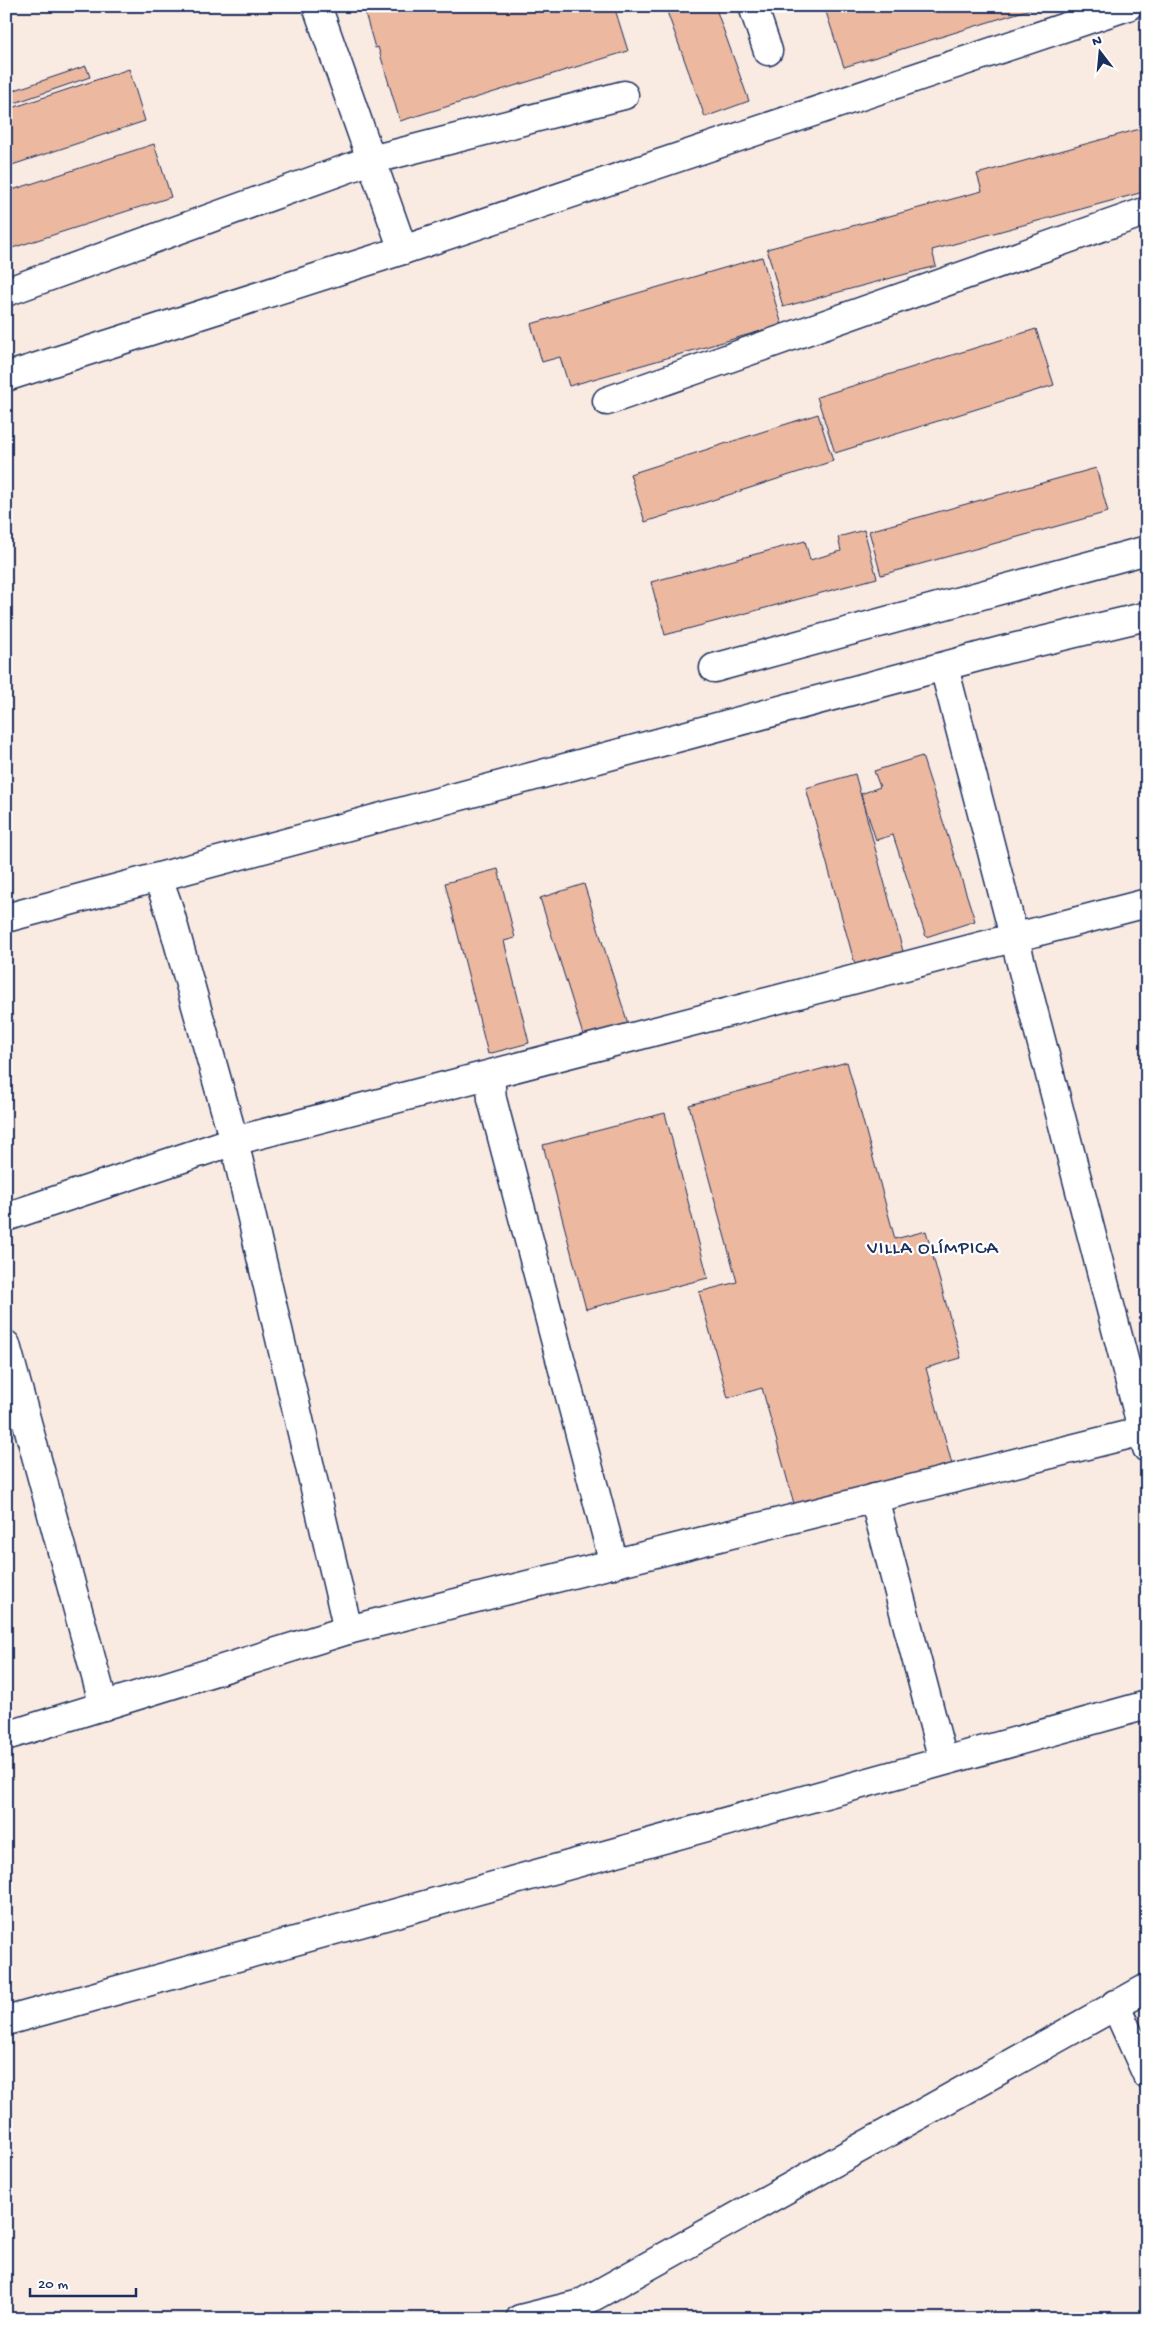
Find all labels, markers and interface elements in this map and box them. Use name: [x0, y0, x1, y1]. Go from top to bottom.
north arrow: [1076, 28, 1126, 78]
text: N: [1090, 32, 1104, 51]
district label: VILLA OLÍMPICA: [866, 1238, 1000, 1261]
scale bar: [30, 2265, 136, 2297]
text: 20 m: [38, 2276, 68, 2294]

